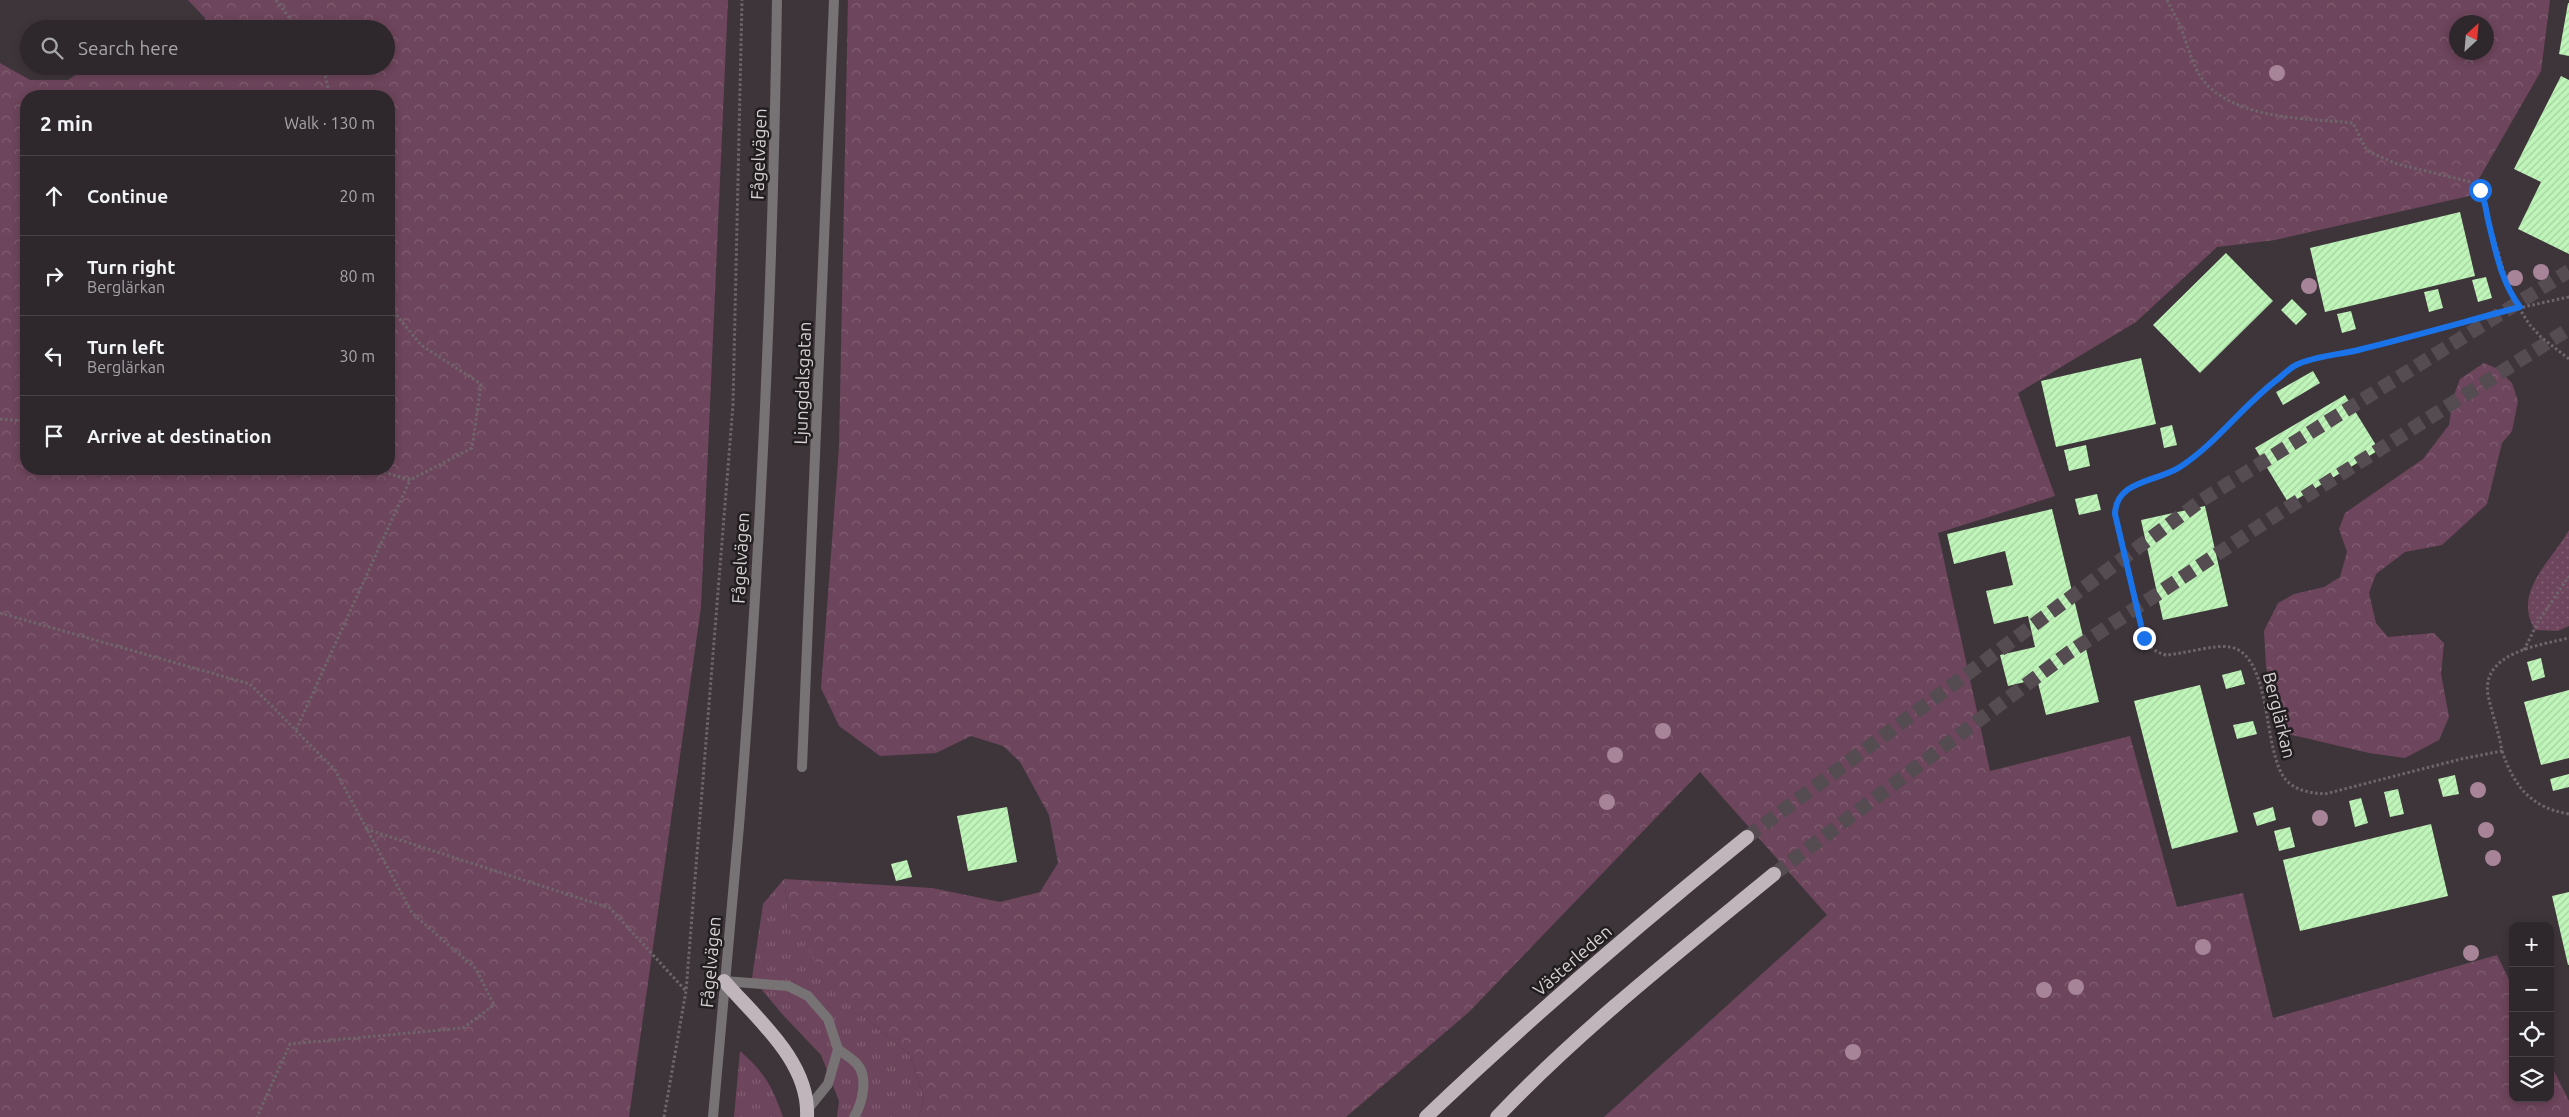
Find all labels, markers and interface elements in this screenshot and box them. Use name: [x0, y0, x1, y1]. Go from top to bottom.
north arrow: [2449, 15, 2494, 60]
search box: [20, 20, 395, 75]
icon: search: [38, 34, 66, 62]
text: Search here: [78, 37, 178, 59]
street label: Fågelvägen: [746, 108, 770, 200]
text: 2 min: [40, 111, 93, 135]
text: Walk · 130 m: [284, 114, 375, 132]
route start: [2469, 179, 2492, 202]
icon: ahead: [40, 182, 68, 210]
text: Continue: [87, 185, 168, 207]
text: 20 m: [339, 187, 375, 205]
text: Turn right: [87, 256, 175, 278]
icon: right: [40, 262, 68, 290]
text: 80 m: [339, 267, 375, 285]
text: Berglärkan: [87, 278, 165, 296]
street label: Ljungdalsgatan: [790, 321, 814, 445]
text: Turn left: [87, 336, 165, 358]
icon: left: [40, 342, 68, 370]
text: 30 m: [339, 347, 375, 365]
text: Berglärkan: [87, 358, 165, 376]
icon: arrive: [40, 422, 68, 450]
text: Arrive at destination: [87, 425, 272, 447]
street label: Fågelvägen: [728, 512, 752, 604]
route end: [2133, 627, 2156, 650]
street label: Berglärkan: [2260, 670, 2300, 760]
street label: Fågelvägen: [696, 915, 724, 1009]
street label: Västerleden: [1529, 921, 1615, 999]
map controls: [2509, 922, 2554, 1102]
button: +: [2509, 922, 2554, 967]
button: −: [2509, 967, 2554, 1012]
button: locate: [2509, 1012, 2554, 1057]
button: layers: [2509, 1057, 2554, 1102]

